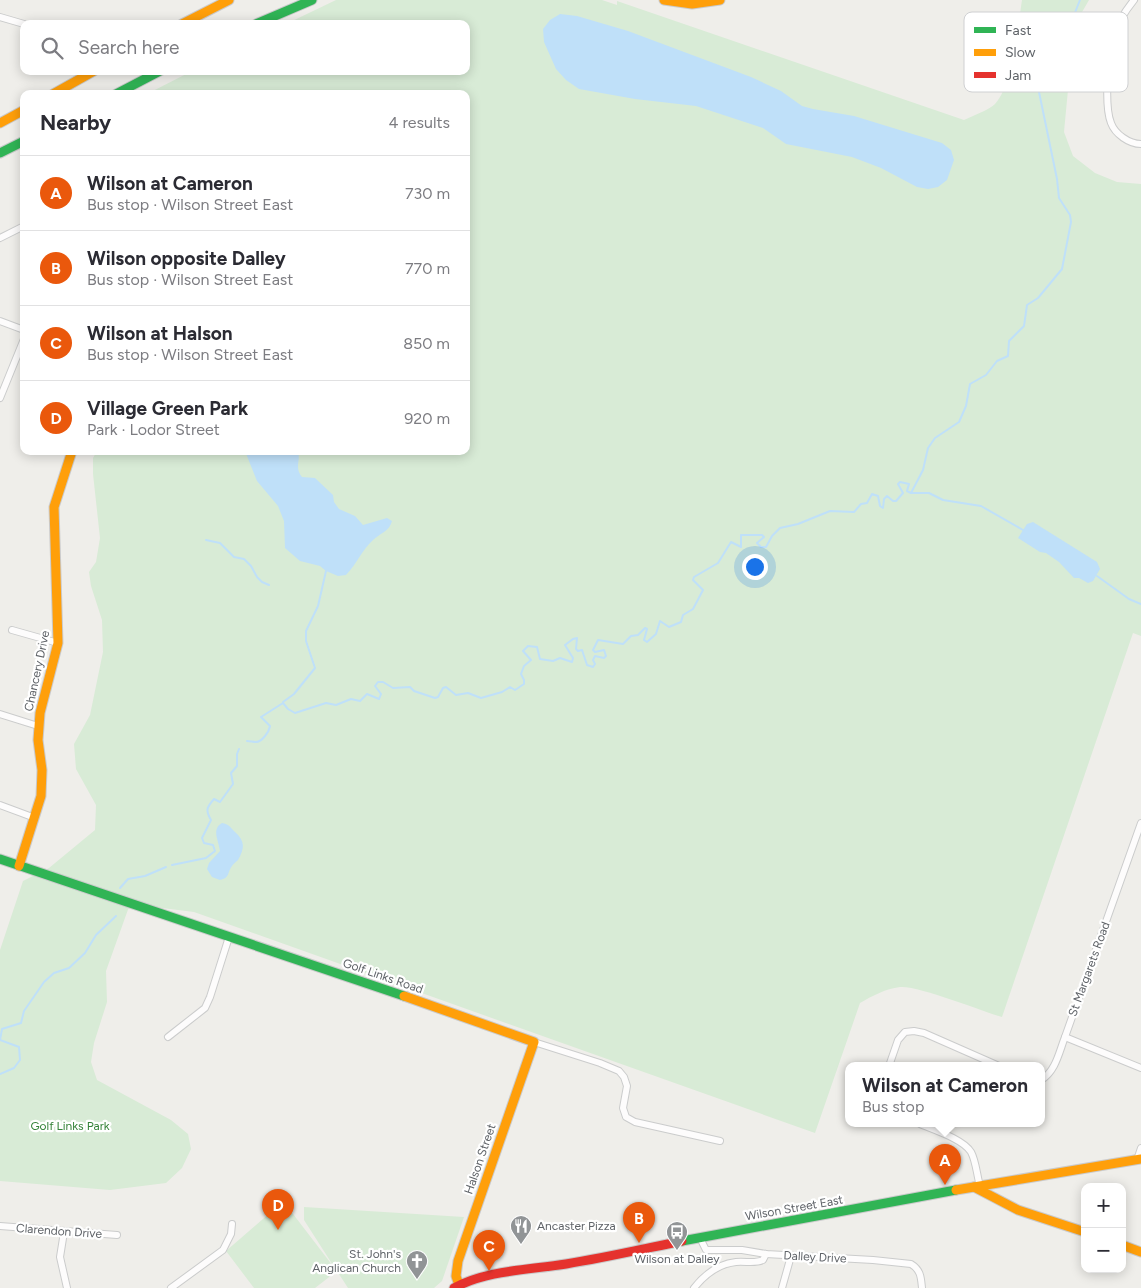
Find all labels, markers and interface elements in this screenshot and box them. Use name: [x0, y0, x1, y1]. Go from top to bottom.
legend: [964, 12, 1128, 92]
search box: [20, 20, 470, 75]
text: Fast: [1005, 22, 1031, 39]
icon: search: [38, 34, 66, 62]
text: Search here: [78, 36, 180, 59]
text: Slow: [1005, 44, 1036, 61]
text: Jam: [1005, 67, 1031, 84]
text: Nearby: [40, 110, 111, 135]
text: 4 results: [389, 113, 450, 132]
text: Wilson at Cameron: [87, 172, 253, 195]
text: A: [50, 184, 62, 203]
text: 730 m: [405, 184, 450, 203]
text: Bus stop · Wilson Street East: [87, 195, 293, 214]
text: Wilson opposite Dalley: [87, 247, 286, 270]
text: B: [51, 259, 61, 278]
text: 770 m: [405, 259, 450, 278]
text: Bus stop · Wilson Street East: [87, 270, 293, 289]
text: Wilson at Halson: [87, 322, 233, 345]
text: C: [50, 334, 62, 353]
text: 850 m: [403, 334, 450, 353]
text: Bus stop · Wilson Street East: [87, 345, 293, 364]
text: Village Green Park: [87, 397, 248, 420]
text: D: [50, 409, 62, 428]
text: 920 m: [404, 409, 450, 428]
text: Park · Lodor Street: [87, 420, 220, 439]
your location: [742, 554, 768, 580]
street label: Chancery Drive: [22, 629, 52, 713]
street label: St Margarets Road: [1065, 920, 1113, 1018]
street label: Golf Links Road: [341, 956, 425, 996]
popup: [845, 1062, 1045, 1127]
text: Wilson at Cameron: [862, 1074, 1028, 1097]
text: Bus stop: [862, 1097, 924, 1116]
park label: Golf Links Park: [30, 1119, 110, 1133]
street label: Halson Street: [461, 1121, 499, 1196]
pin: A: [929, 1144, 961, 1185]
map controls: [1081, 1183, 1126, 1273]
button: +: [1081, 1183, 1126, 1228]
pin: D: [262, 1189, 294, 1230]
street label: Wilson Street East: [744, 1192, 844, 1223]
pin: B: [623, 1202, 655, 1243]
restaurant icon: Ancaster Pizza: [509, 1214, 533, 1245]
place label: Ancaster Pizza: [537, 1219, 616, 1233]
bus stop icon: Wilson at Dalley: [665, 1220, 689, 1251]
street label: Clarendon Drive: [16, 1221, 103, 1241]
button: −: [1081, 1228, 1126, 1273]
pin: C: [473, 1230, 505, 1271]
place label: St. John's Anglican Church: [312, 1247, 401, 1275]
street label: Dalley Drive: [783, 1248, 847, 1266]
church icon: St. John's Anglican Church: [405, 1249, 429, 1280]
place label: Wilson at Dalley: [634, 1252, 720, 1266]

